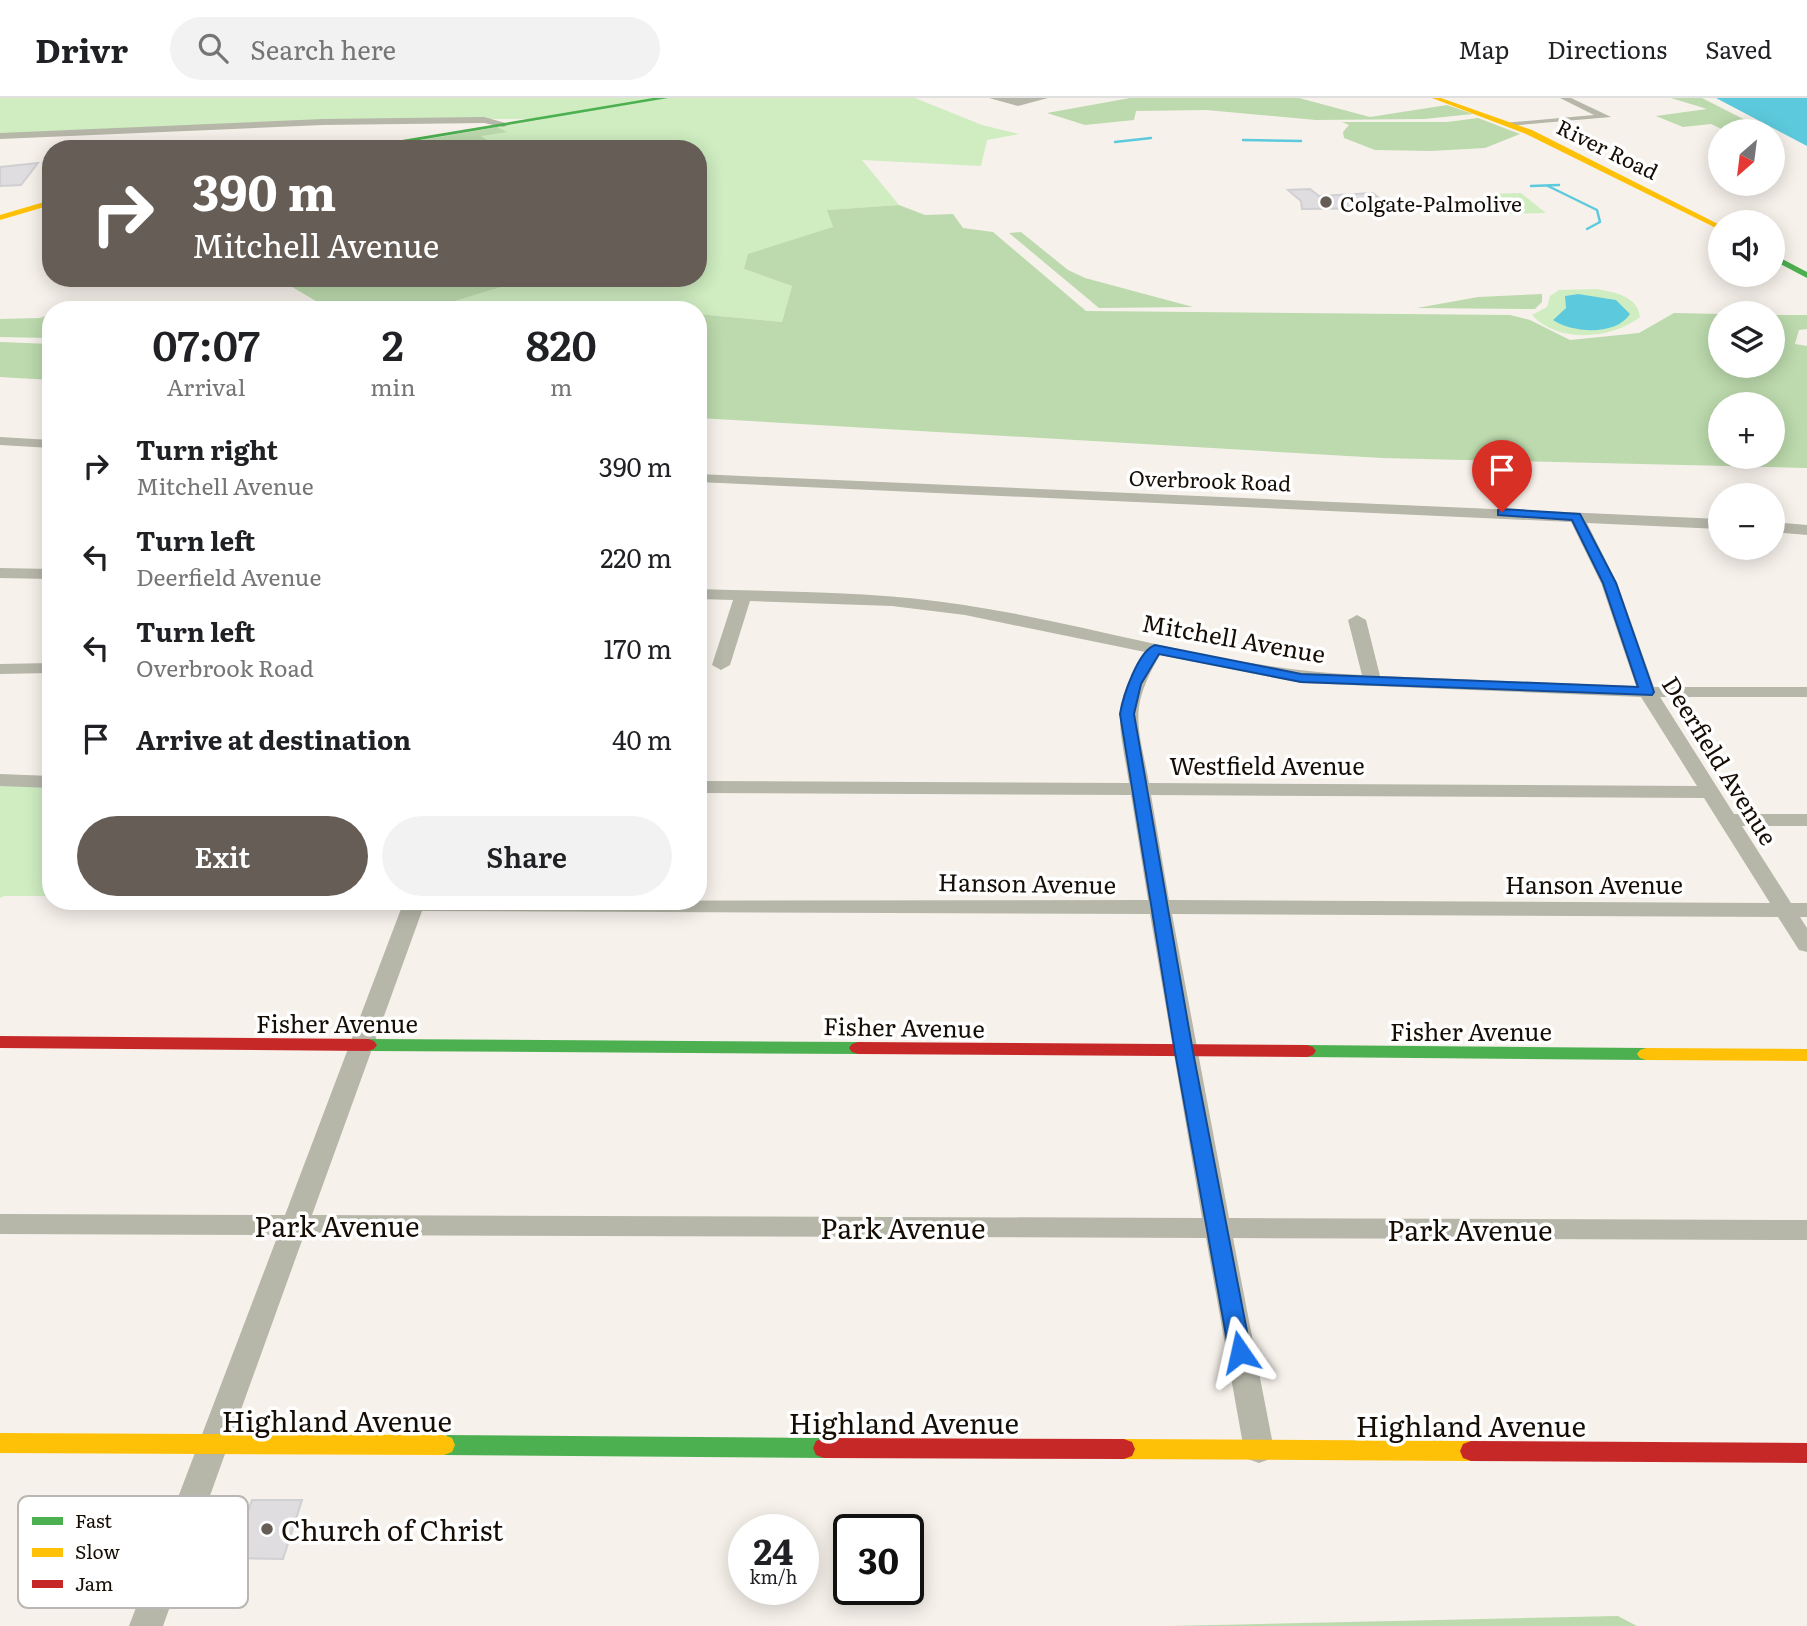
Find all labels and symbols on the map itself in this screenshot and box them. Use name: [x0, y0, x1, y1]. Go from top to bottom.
street label: River Road: [1552, 110, 1664, 186]
north arrow: [1708, 119, 1785, 196]
place label: Colgate-Palmolive: [1340, 187, 1522, 218]
marker: Colgate-Palmolive: [1318, 194, 1334, 210]
pin: [1472, 440, 1532, 512]
street label: Overbrook Road: [1128, 461, 1292, 497]
street label: Mitchell Avenue: [1140, 604, 1328, 670]
street label: Deerfield Avenue: [1655, 669, 1787, 851]
street label: Westfield Avenue: [1169, 747, 1365, 782]
street label: Hanson Avenue: [938, 863, 1116, 901]
street label: Hanson Avenue: [1505, 866, 1683, 901]
street label: Fisher Avenue: [256, 1005, 418, 1040]
street label: Fisher Avenue: [823, 1007, 985, 1045]
street label: Fisher Avenue: [1390, 1013, 1552, 1048]
street label: Park Avenue: [254, 1204, 420, 1246]
street label: Park Avenue: [820, 1206, 986, 1248]
street label: Park Avenue: [1387, 1208, 1553, 1250]
position arrow: [1203, 1315, 1277, 1389]
street label: Highland Avenue: [222, 1399, 452, 1441]
street label: Highland Avenue: [789, 1401, 1019, 1443]
street label: Highland Avenue: [1356, 1404, 1586, 1446]
legend: [18, 1496, 248, 1608]
text: Fast: [75, 1506, 112, 1534]
place label: Church of Christ: [281, 1508, 504, 1550]
speed limit sign: 30: [833, 1514, 924, 1605]
marker: Church of Christ: [259, 1521, 275, 1537]
text: Slow: [75, 1537, 120, 1565]
text: Jam: [75, 1569, 113, 1597]

